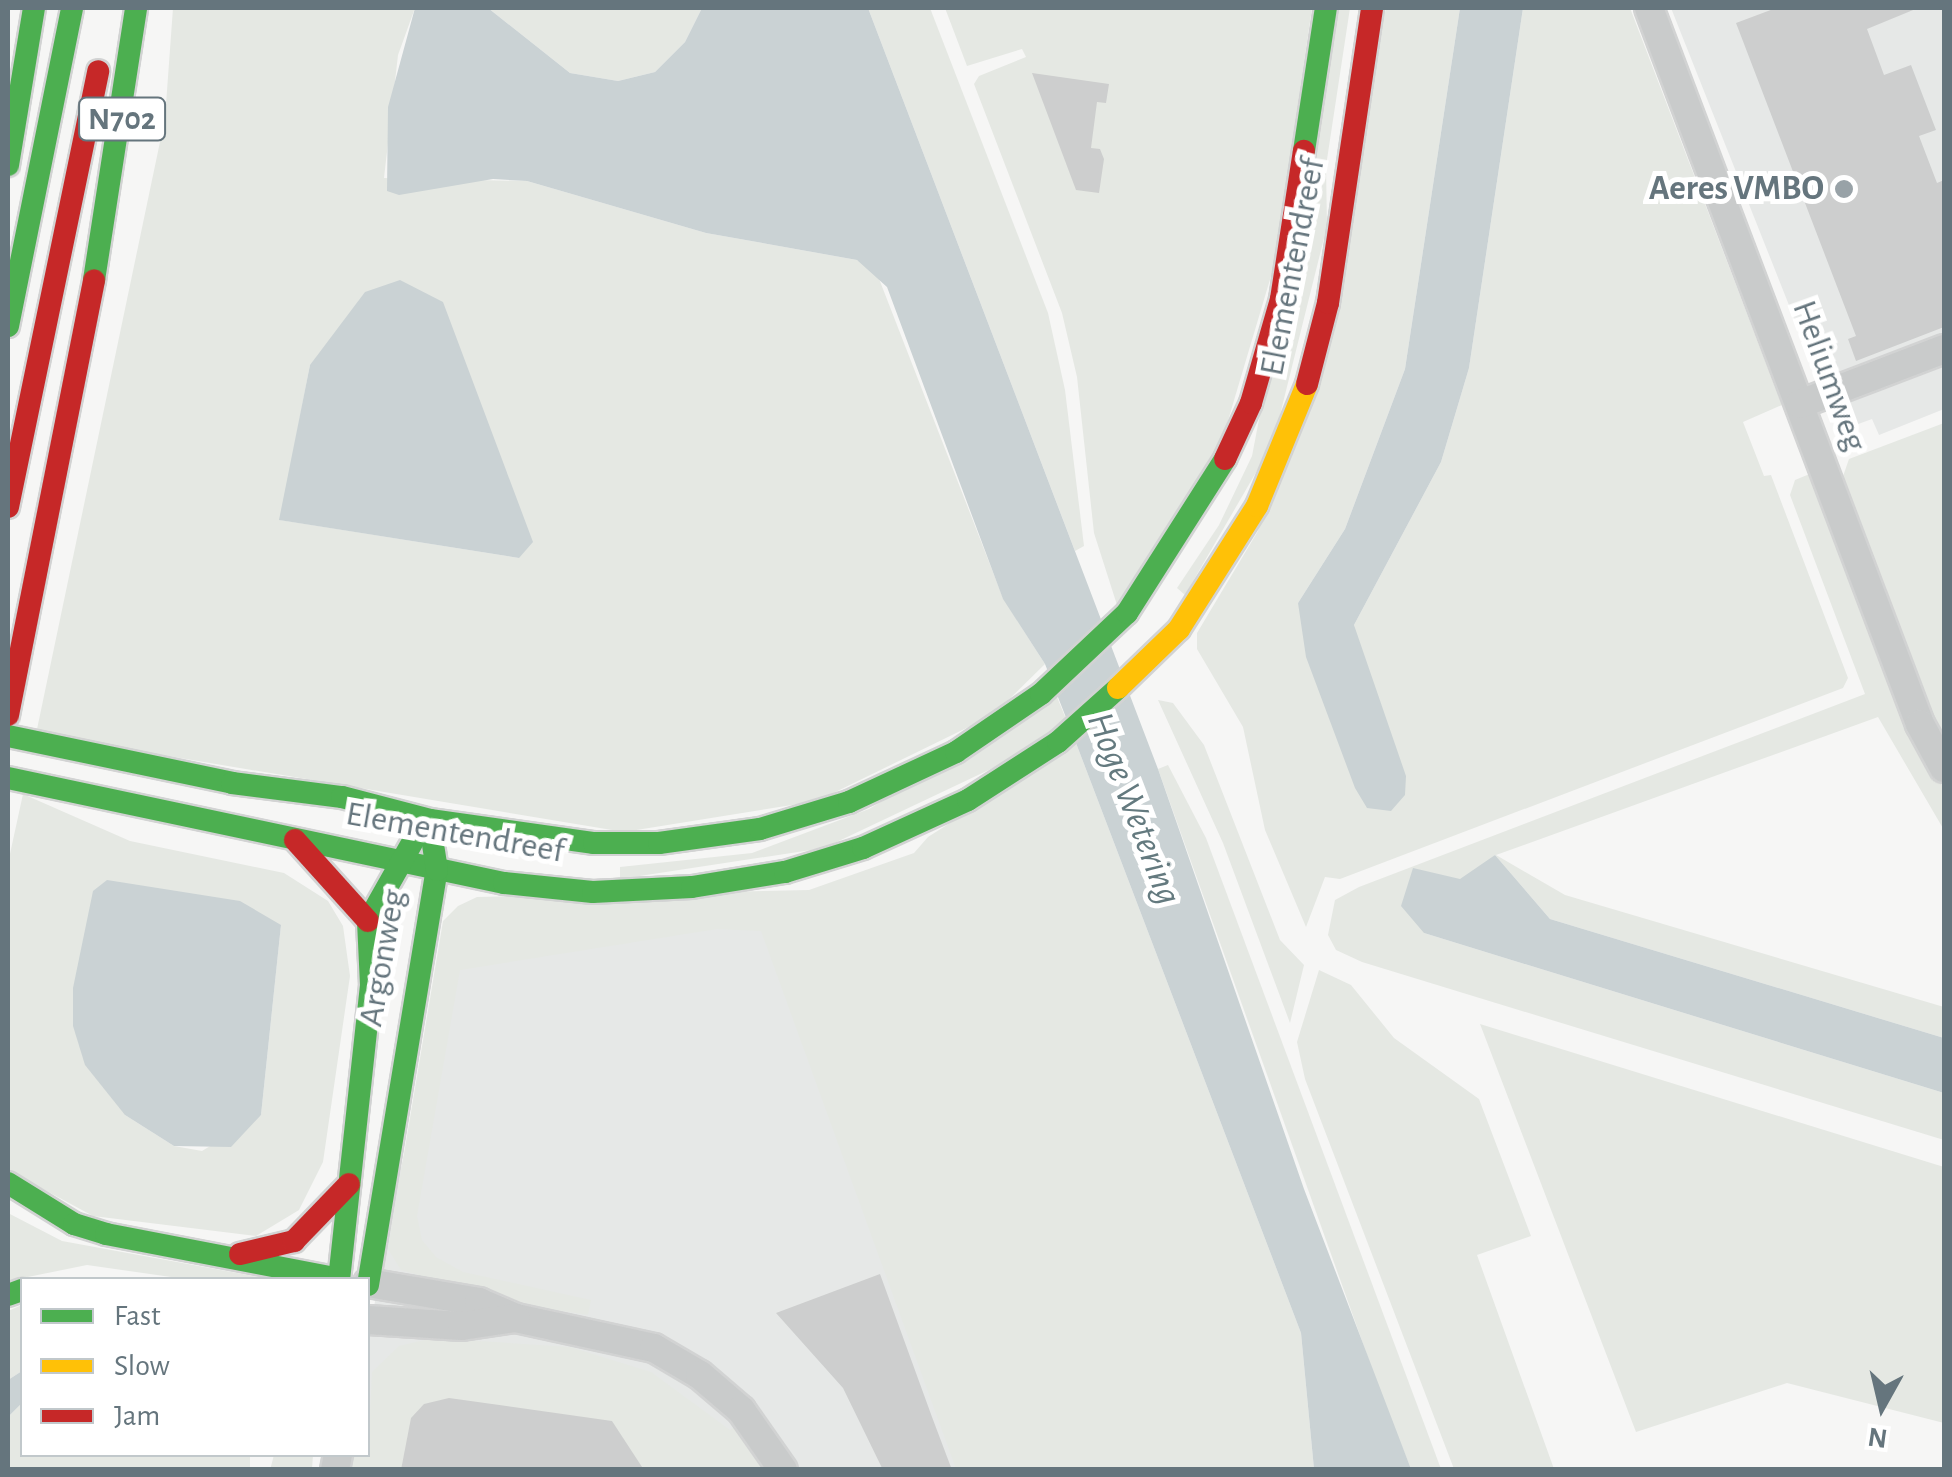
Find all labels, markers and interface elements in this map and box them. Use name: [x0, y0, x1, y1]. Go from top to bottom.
road number: N702: [77, 92, 167, 146]
street label: Elementendreef: [1251, 155, 1335, 379]
place label: Aeres VMBO: [1649, 168, 1824, 210]
marker: Aeres VMBO: [1833, 178, 1855, 200]
street label: Heliumweg: [1782, 295, 1876, 457]
water label: Hoge Wetering: [1075, 706, 1191, 912]
street label: Elementendreef: [343, 793, 567, 873]
street label: Argonweg: [350, 886, 416, 1030]
legend: [20, 1277, 370, 1457]
text: Fast: [114, 1301, 161, 1331]
text: Slow: [114, 1351, 170, 1381]
north arrow: [1832, 1357, 1932, 1457]
text: Jam: [114, 1401, 160, 1431]
text: N: [1866, 1421, 1889, 1452]

